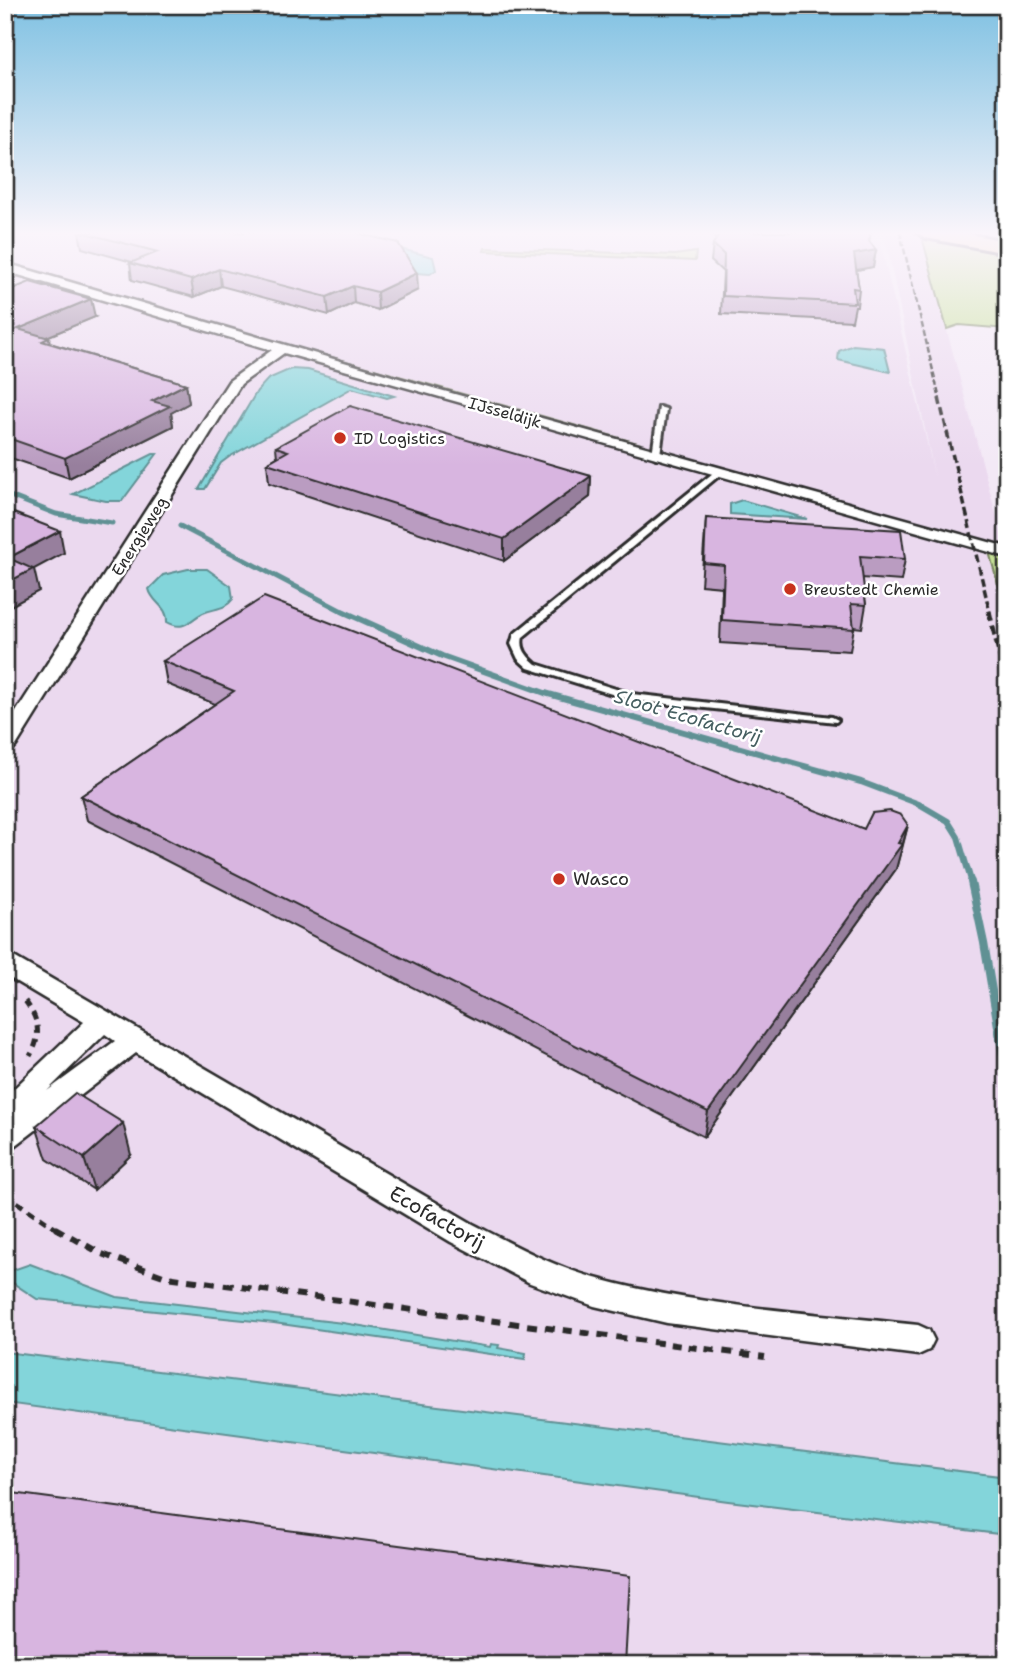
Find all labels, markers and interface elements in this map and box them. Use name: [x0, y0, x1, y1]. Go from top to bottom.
street label: IJsseldijk: [466, 392, 544, 433]
place label: ID Logistics: [354, 428, 445, 449]
marker: ID Logistics: [332, 430, 348, 446]
street label: Energieweg: [107, 492, 172, 580]
place label: Breustedt Chemie: [804, 579, 939, 600]
marker: Breustedt Chemie: [782, 581, 798, 597]
water label: Sloot Ecofactorij: [611, 684, 765, 750]
place label: Wasco: [573, 867, 629, 891]
marker: Wasco: [551, 871, 567, 887]
street label: Ecofactorij: [384, 1179, 490, 1257]

